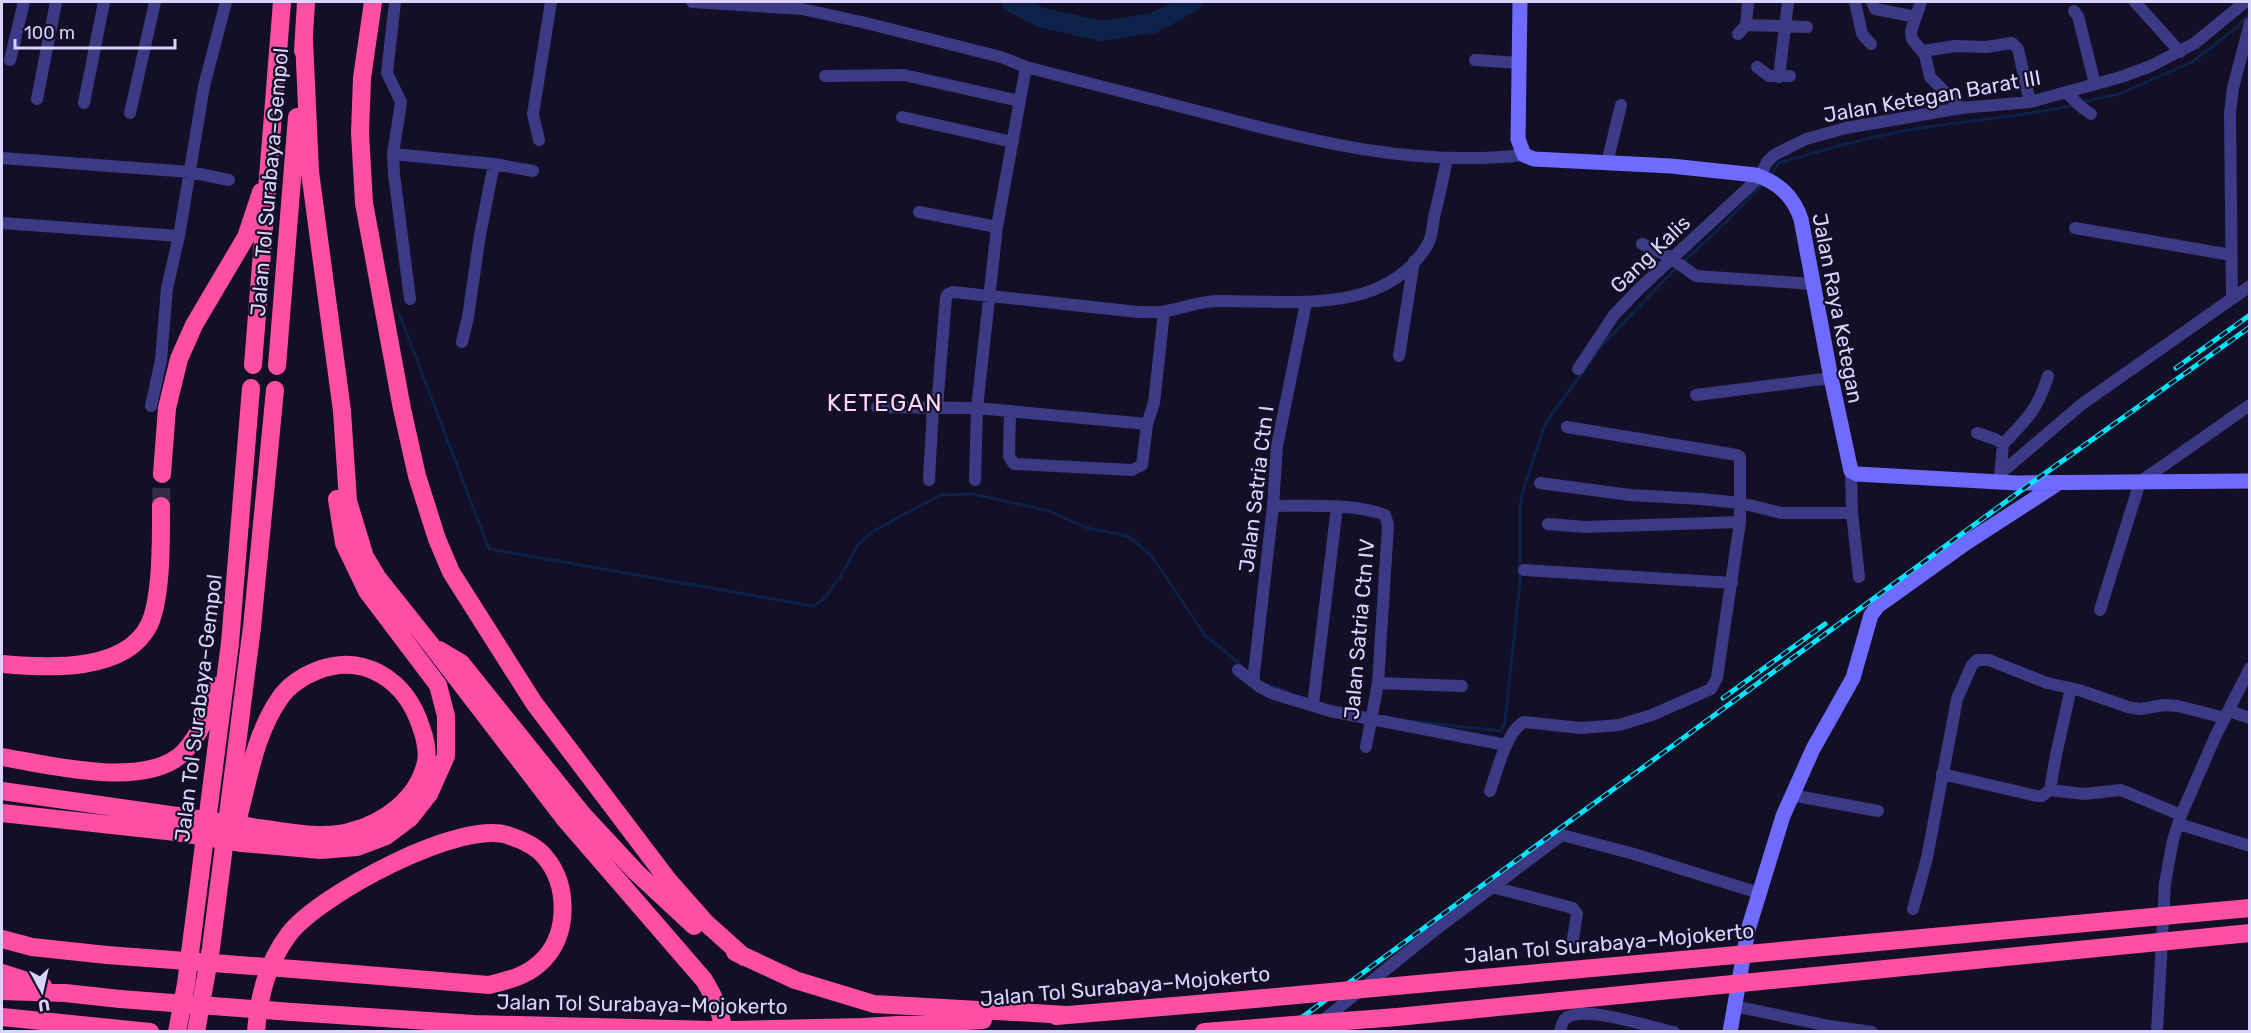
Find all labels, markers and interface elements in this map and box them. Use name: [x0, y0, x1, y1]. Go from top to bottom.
scale bar: [15, 12, 176, 50]
text: 100 m: [24, 22, 75, 44]
street label: Jalan Tol Surabaya–Gempol: [245, 47, 293, 317]
street label: Jalan Ketegan Barat III: [1821, 65, 2043, 127]
street label: Gang Kalis: [1605, 210, 1695, 298]
street label: Jalan Raya Ketegan: [1807, 211, 1869, 405]
district label: KETEGAN: [827, 389, 943, 417]
street label: Jalan Satria Ctn I: [1233, 404, 1279, 574]
street label: Jalan Satria Ctn IV: [1339, 537, 1379, 721]
street label: Jalan Tol Surabaya–Gempol: [169, 573, 227, 843]
street label: Jalan Tol Surabaya–Mojokerto: [1463, 918, 1755, 968]
north arrow: [12, 961, 72, 1021]
street label: Jalan Tol Surabaya–Mojokerto: [979, 961, 1271, 1011]
street label: Jalan Tol Surabaya–Mojokerto: [496, 989, 788, 1019]
text: U: [37, 995, 51, 1016]

